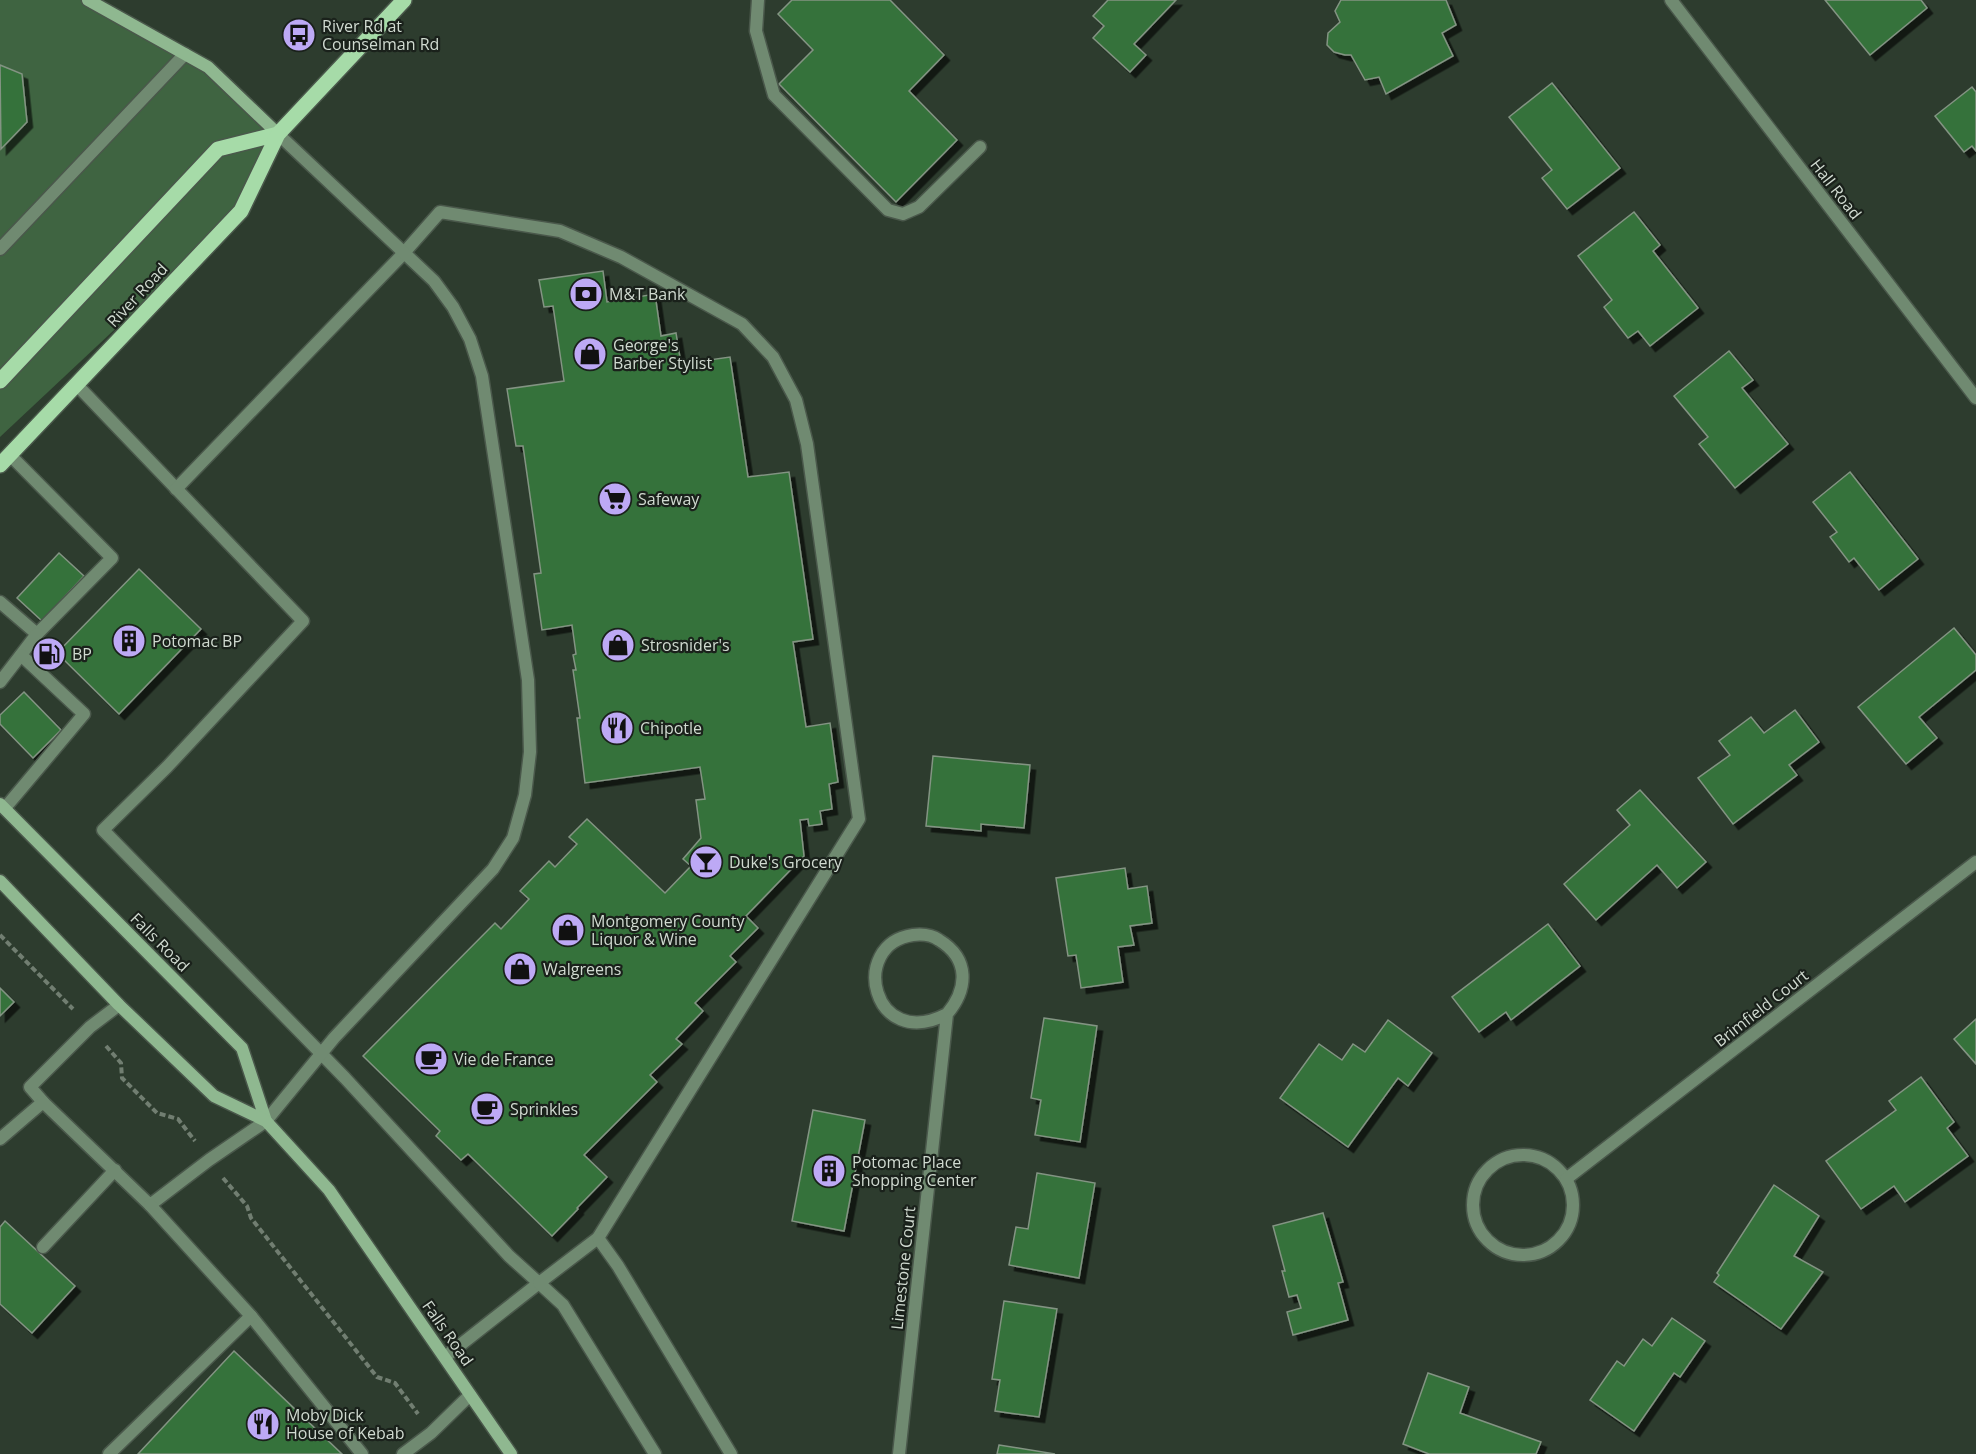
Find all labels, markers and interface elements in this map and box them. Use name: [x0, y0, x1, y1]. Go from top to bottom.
place label: River Rd at Counselman Rd: [322, 15, 439, 55]
bus stop icon: River Rd at Counselman Rd: [281, 17, 317, 53]
street label: Hall Road: [1805, 154, 1867, 224]
street label: River Road: [102, 258, 172, 332]
bank icon: M&T Bank: [568, 276, 604, 312]
place label: M&T Bank: [609, 283, 686, 305]
place label: George's Barber Stylist: [613, 334, 712, 374]
shop icon: George's Barber Stylist: [572, 336, 608, 372]
supermarket icon: Safeway: [597, 481, 633, 517]
place label: Safeway: [638, 488, 700, 510]
building icon: Potomac BP: [111, 623, 147, 659]
shop icon: Strosnider's: [600, 627, 636, 663]
place label: Potomac BP: [152, 630, 242, 652]
place label: Strosnider's: [641, 634, 730, 656]
fuel station icon: BP: [31, 636, 67, 672]
place label: BP: [72, 643, 92, 665]
restaurant icon: Chipotle: [599, 710, 635, 746]
place label: Chipotle: [640, 717, 702, 739]
bar icon: Duke's Grocery: [688, 844, 724, 880]
place label: Duke's Grocery: [729, 851, 843, 873]
street label: Falls Road: [126, 908, 194, 976]
place label: Montgomery County Liquor & Wine: [591, 910, 745, 950]
shop icon: Montgomery County Liquor & Wine: [550, 912, 586, 948]
shop icon: Walgreens: [502, 951, 538, 987]
place label: Walgreens: [543, 958, 621, 980]
street label: Brimfield Court: [1709, 964, 1813, 1052]
cafe icon: Vie de France: [413, 1041, 449, 1077]
place label: Vie de France: [454, 1048, 554, 1070]
cafe icon: Sprinkles: [469, 1091, 505, 1127]
place label: Sprinkles: [510, 1098, 578, 1120]
place label: Potomac Place Shopping Center: [852, 1151, 977, 1191]
building icon: Potomac Place Shopping Center: [811, 1153, 847, 1189]
street label: Limestone Court: [886, 1205, 920, 1331]
street label: Falls Road: [417, 1296, 479, 1370]
place label: Moby Dick House of Kebab: [286, 1404, 404, 1444]
restaurant icon: Moby Dick House of Kebab: [245, 1406, 281, 1442]

